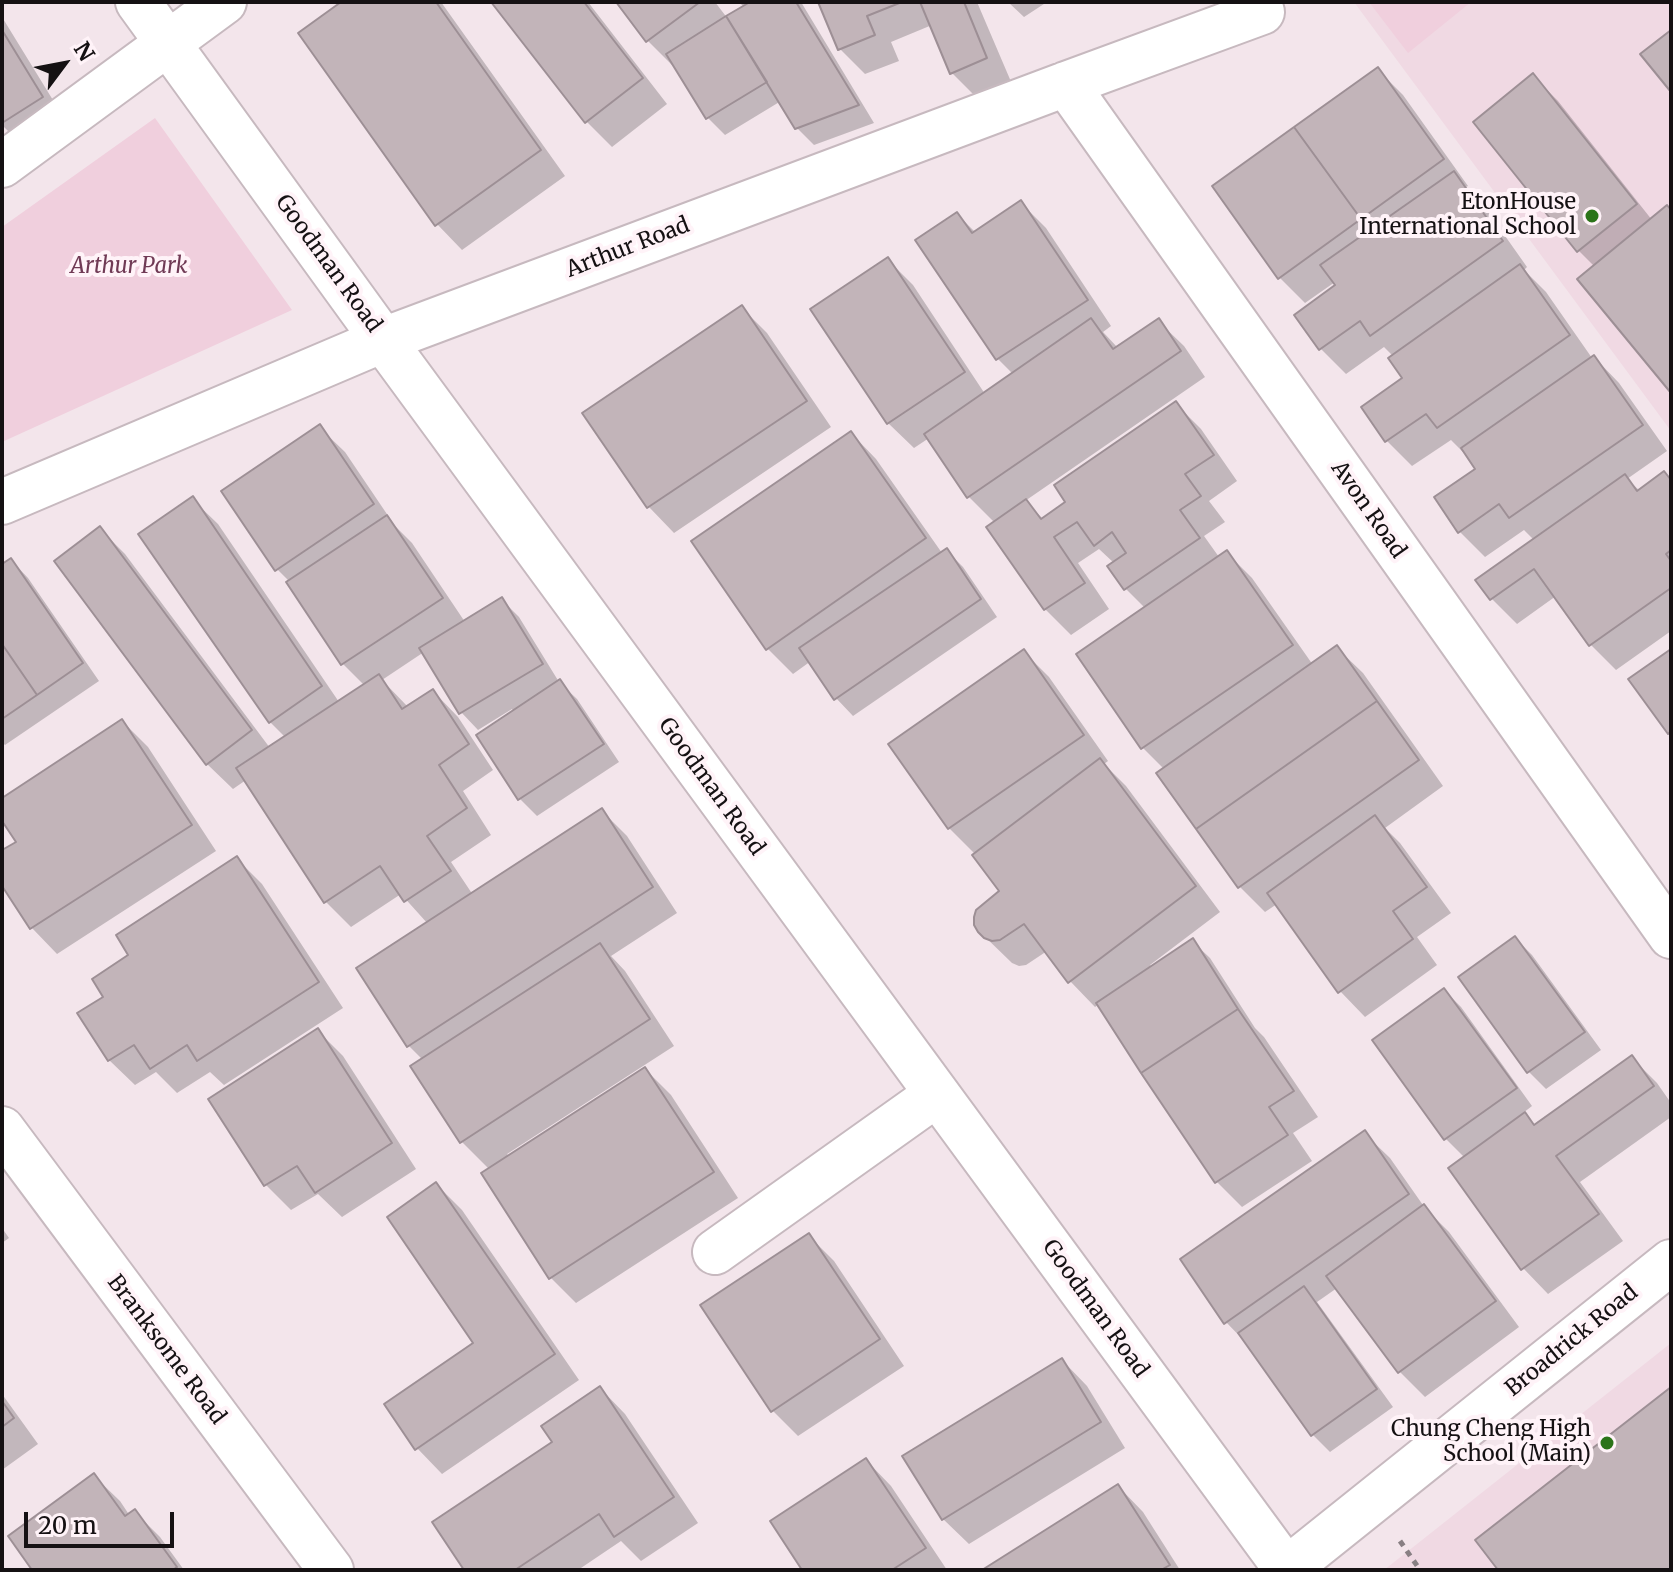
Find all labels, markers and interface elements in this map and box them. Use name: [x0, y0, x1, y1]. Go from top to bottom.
north arrow: [24, 24, 104, 104]
text: N: [68, 36, 101, 66]
street label: Goodman Road: [269, 190, 387, 338]
place label: EtonHouse International School: [1359, 190, 1576, 242]
marker: EtonHouse International School: [1583, 207, 1601, 225]
street label: Arthur Road: [563, 212, 693, 284]
park label: Arthur Park: [70, 254, 188, 280]
street label: Avon Road: [1325, 456, 1411, 564]
street label: Goodman Road: [652, 713, 770, 861]
street label: Goodman Road: [1036, 1235, 1154, 1383]
street label: Branksome Road: [101, 1270, 231, 1430]
street label: Broadrick Road: [1501, 1280, 1643, 1402]
place label: Chung Cheng High School (Main): [1391, 1417, 1591, 1468]
marker: Chung Cheng High School (Main): [1598, 1434, 1616, 1452]
scale bar: [28, 1496, 178, 1546]
text: 20 m: [38, 1510, 97, 1541]

